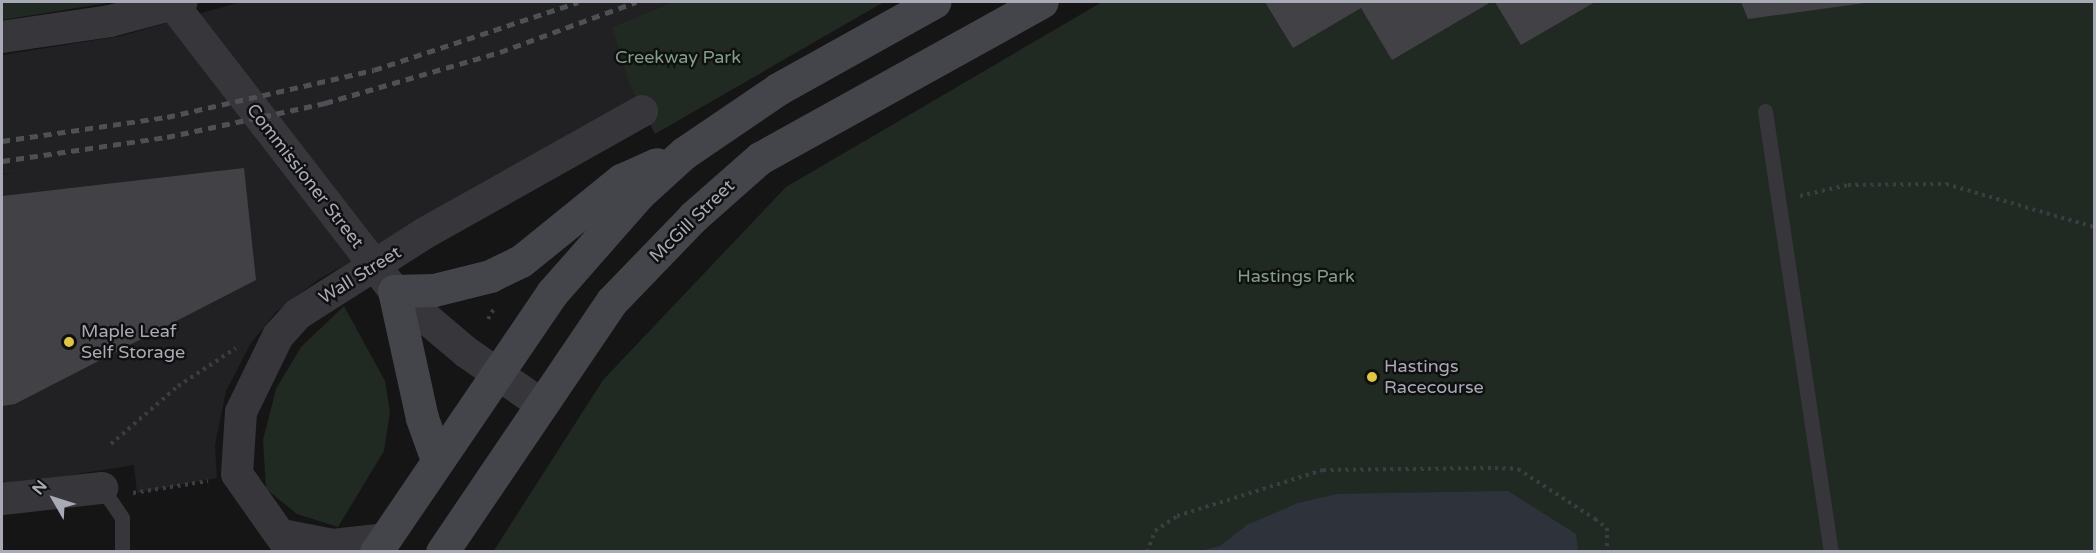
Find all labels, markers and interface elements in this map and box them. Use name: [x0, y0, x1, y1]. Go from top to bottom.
park label: Creekway Park: [615, 46, 741, 68]
street label: Commissioner Street: [242, 99, 368, 253]
street label: McGill Street: [645, 175, 739, 267]
street label: Wall Street: [315, 241, 405, 309]
park label: Hastings Park: [1237, 265, 1355, 287]
place label: Maple Leaf Self Storage: [81, 321, 185, 364]
marker: Maple Leaf Self Storage: [62, 335, 76, 349]
place label: Hastings Racecourse: [1384, 356, 1484, 398]
marker: Hastings Racecourse: [1365, 370, 1379, 384]
north arrow: [24, 469, 84, 529]
text: N: [28, 476, 52, 499]

